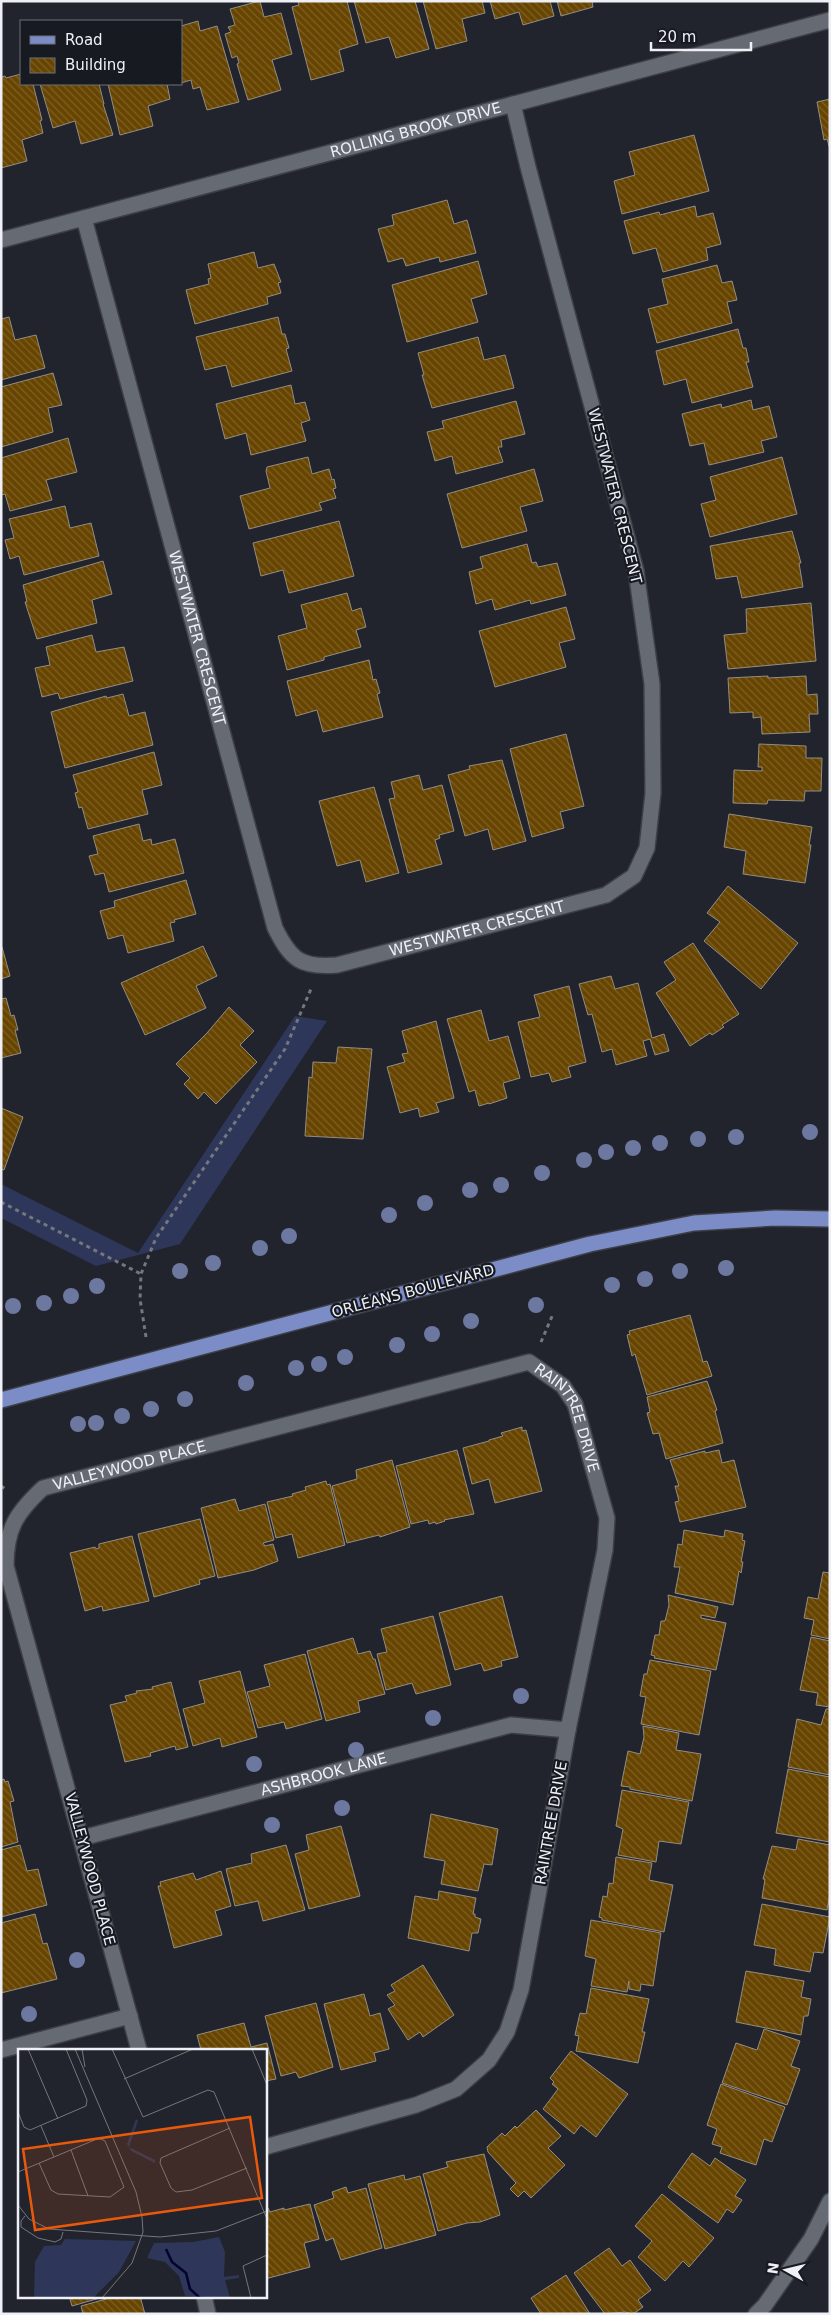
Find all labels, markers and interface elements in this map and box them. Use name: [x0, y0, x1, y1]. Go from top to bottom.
legend: [20, 20, 182, 85]
scale bar: [651, 20, 751, 52]
text: 20 m: [658, 28, 696, 46]
text: Road: [65, 31, 103, 49]
text: Building: [65, 56, 126, 74]
street label: ROLLING BROOK DRIVE: [328, 99, 503, 161]
street label: WESTWATER CRESCENT: [584, 406, 646, 586]
street label: WESTWATER CRESCENT: [165, 549, 229, 728]
street label: WESTWATER CRESCENT: [387, 897, 567, 960]
street label: ORLÉANS BOULEVARD: [329, 1260, 496, 1321]
street label: RAINTREE DRIVE: [531, 1360, 603, 1474]
street label: VALLEYWOOD PLACE: [51, 1437, 208, 1494]
street label: ASHBROOK LANE: [259, 1749, 389, 1800]
street label: RAINTREE DRIVE: [531, 1760, 571, 1886]
street label: VALLEYWOOD PLACE: [61, 1791, 119, 1947]
inset map: [18, 2049, 266, 2298]
north arrow: [761, 2245, 811, 2295]
text: N: [764, 2261, 782, 2275]

